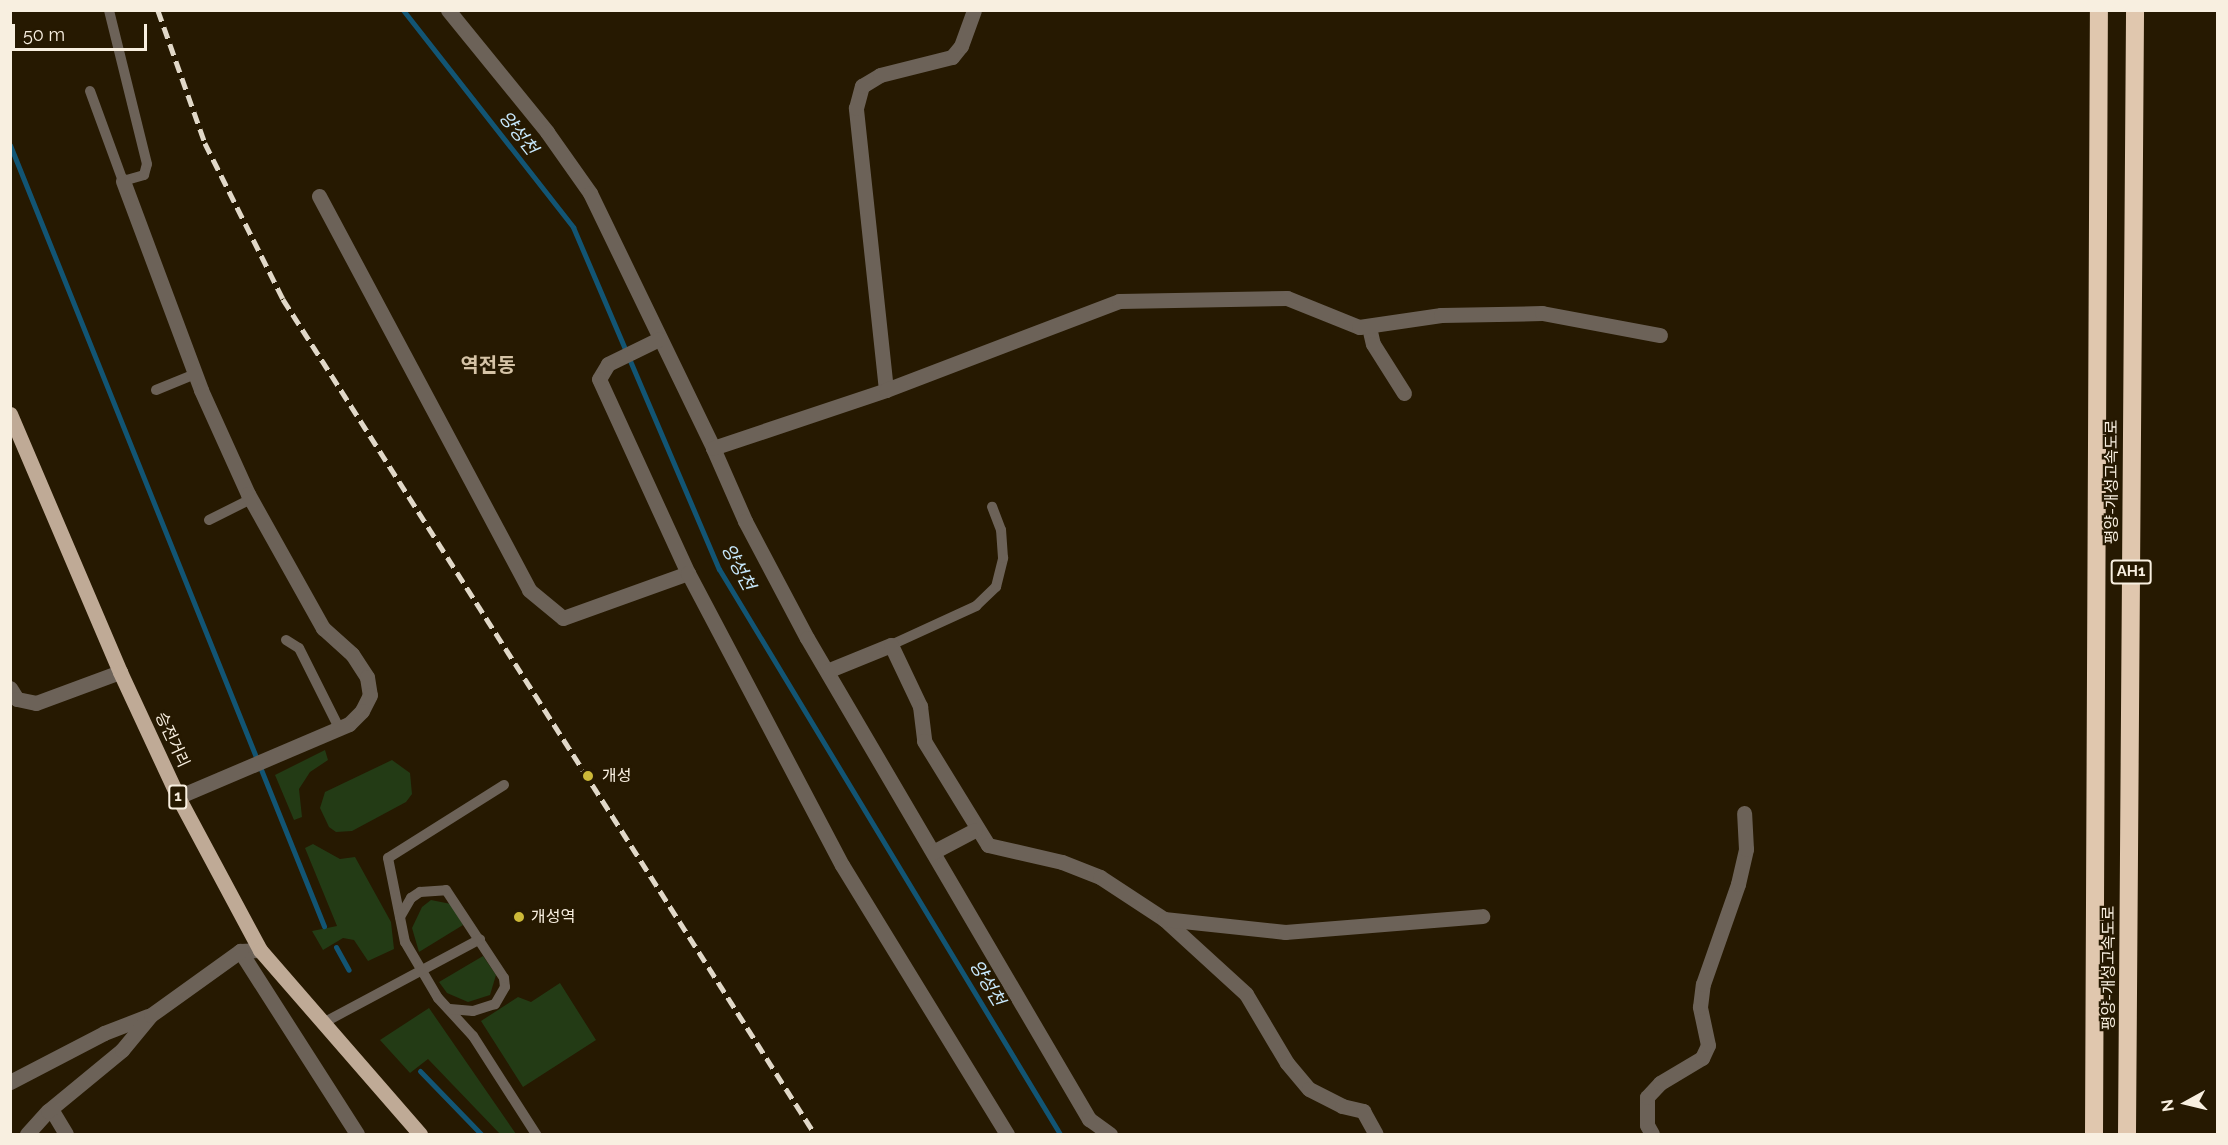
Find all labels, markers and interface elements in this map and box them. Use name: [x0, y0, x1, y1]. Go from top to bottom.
scale bar: [15, 12, 150, 50]
text: 50 m: [23, 24, 65, 45]
water label: 양성천: [494, 107, 542, 159]
district label: 역전동: [460, 353, 516, 377]
street label: 평양-개성고속도로: [2102, 420, 2122, 544]
water label: 양성천: [717, 540, 759, 594]
road number: AH1: [2110, 560, 2152, 584]
street label: 승전거리: [151, 709, 193, 771]
place label: 개성: [602, 766, 631, 786]
marker: 개성: [579, 767, 597, 785]
road number: 1: [168, 785, 188, 809]
street label: 평양-개성고속도로: [2099, 906, 2119, 1030]
place label: 개성역: [531, 907, 575, 927]
marker: 개성역: [512, 910, 526, 924]
water label: 양성천: [965, 956, 1009, 1010]
north arrow: [2156, 1073, 2216, 1133]
text: N: [2157, 1098, 2178, 1113]

